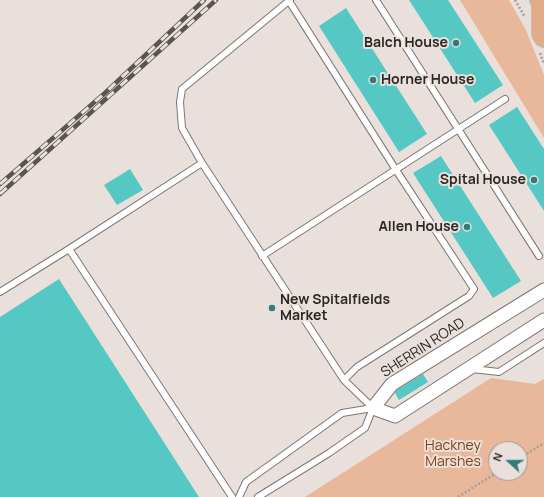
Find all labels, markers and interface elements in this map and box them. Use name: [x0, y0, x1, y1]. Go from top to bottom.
place label: Balch House: [364, 35, 448, 51]
marker: Balch House: [451, 38, 461, 48]
place label: Horner House: [381, 72, 474, 88]
marker: Horner House: [368, 75, 378, 85]
place label: Spital House: [440, 172, 526, 188]
marker: Spital House: [529, 175, 539, 185]
place label: Allen House: [378, 219, 459, 235]
marker: Allen House: [462, 222, 472, 232]
place label: New Spitalfields Market: [280, 292, 390, 324]
marker: New Spitalfields Market: [267, 303, 277, 313]
street label: SHERRIN ROAD: [378, 315, 468, 381]
park label: Hackney Marshes: [425, 438, 481, 470]
north arrow: [488, 441, 528, 481]
text: N: [489, 451, 506, 463]

